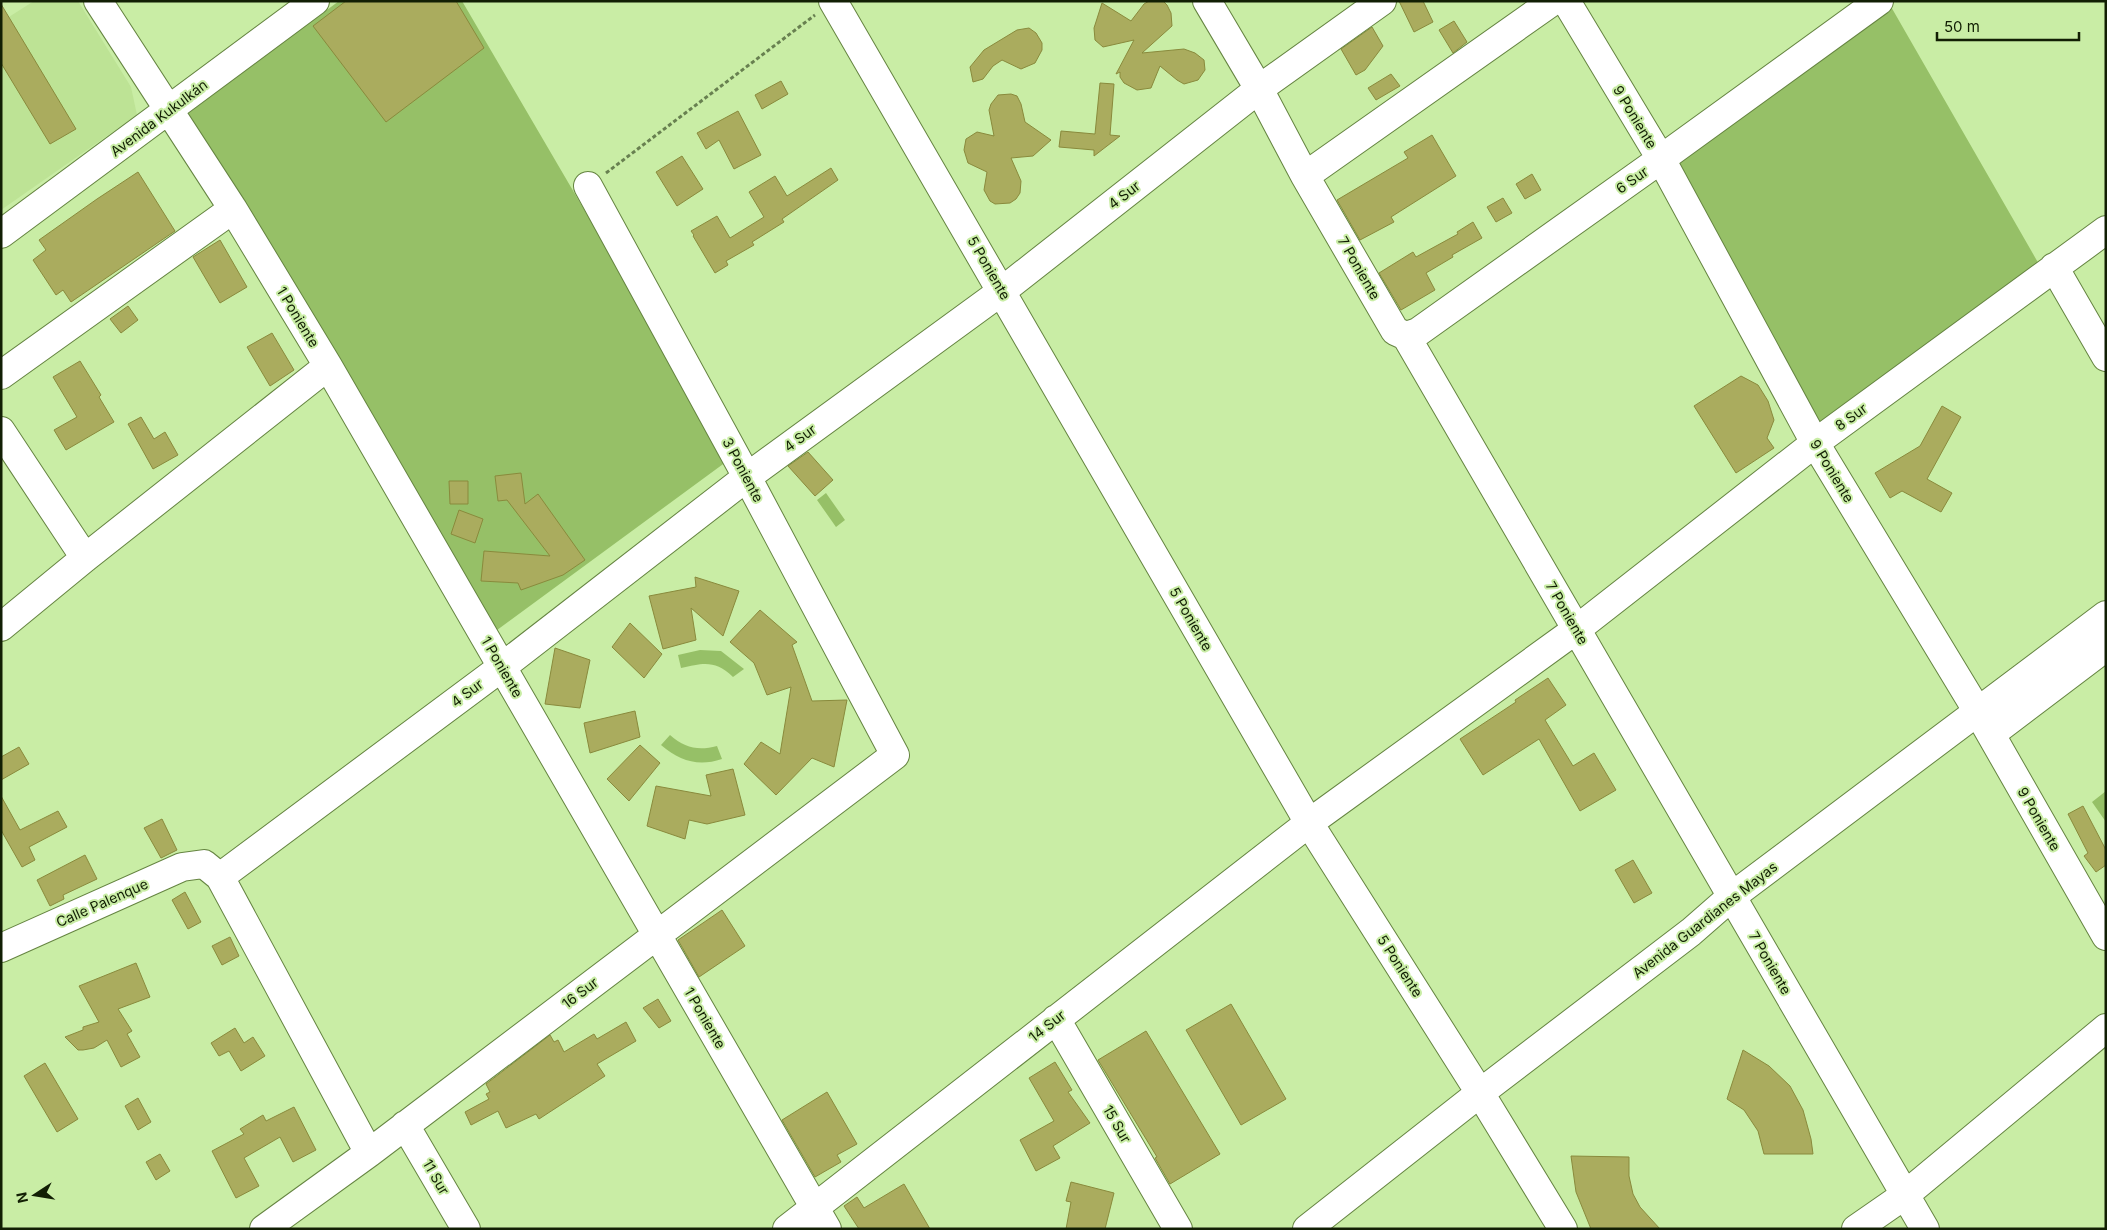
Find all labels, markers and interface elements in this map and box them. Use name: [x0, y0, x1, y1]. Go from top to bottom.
scale bar: [1937, 10, 2080, 42]
text: 50 m: [1944, 17, 1980, 36]
street label: Avenida Kukulkán: [107, 76, 210, 160]
street label: 9 Poniente: [1610, 82, 1661, 151]
street label: 6 Sur: [1612, 163, 1651, 197]
street label: 4 Sur: [1104, 177, 1143, 212]
street label: 5 Poniente: [964, 233, 1014, 302]
street label: 7 Poniente: [1335, 233, 1384, 302]
street label: 1 Poniente: [274, 283, 323, 350]
street label: 8 Sur: [1831, 399, 1870, 434]
street label: 4 Sur: [780, 420, 819, 455]
street label: 3 Poniente: [719, 435, 768, 505]
street label: 9 Poniente: [1807, 436, 1858, 505]
street label: 7 Poniente: [1543, 578, 1592, 647]
street label: 5 Poniente: [1166, 584, 1216, 653]
street label: 1 Poniente: [478, 633, 527, 700]
street label: 4 Sur: [447, 675, 486, 710]
street label: 9 Poniente: [2014, 784, 2064, 854]
street label: Avenida Guardianes Mayas: [1629, 858, 1780, 981]
street label: Calle Palenque: [53, 875, 150, 930]
street label: 7 Poniente: [1746, 928, 1795, 997]
street label: 5 Poniente: [1374, 932, 1427, 1000]
street label: 16 Sur: [558, 974, 601, 1012]
street label: 1 Poniente: [681, 984, 730, 1051]
street label: 14 Sur: [1025, 1006, 1068, 1045]
street label: 15 Sur: [1100, 1102, 1135, 1146]
street label: 11 Sur: [420, 1156, 453, 1197]
north arrow: [10, 1170, 60, 1220]
text: N: [12, 1191, 31, 1205]

